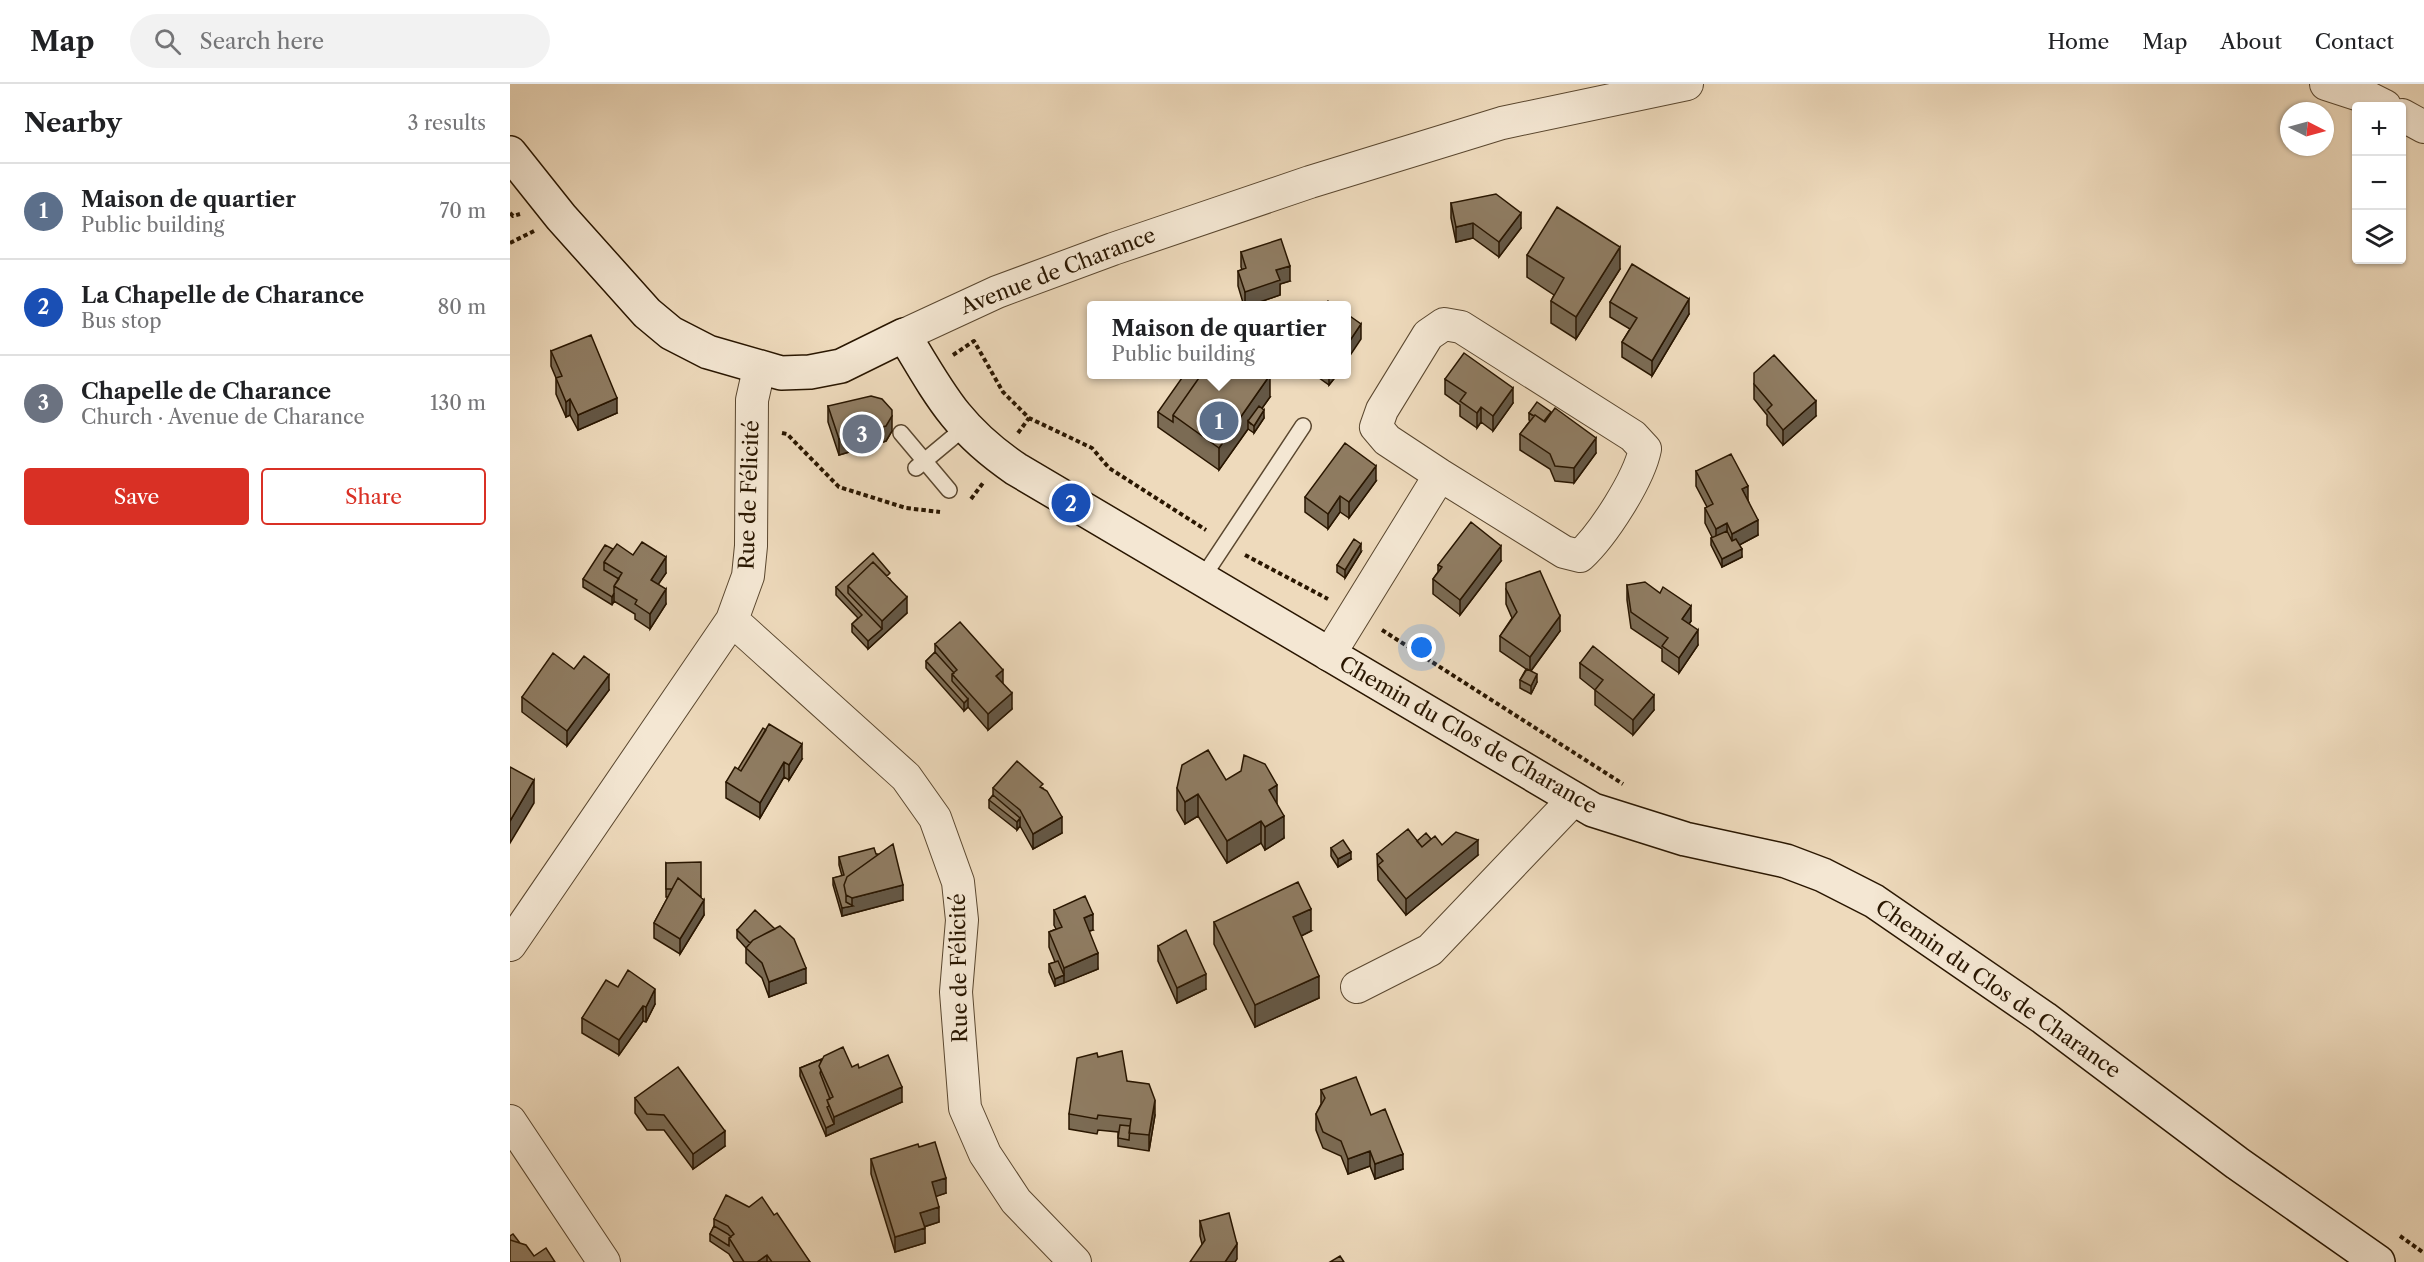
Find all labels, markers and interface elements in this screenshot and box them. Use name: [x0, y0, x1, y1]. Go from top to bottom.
search box: [130, 14, 550, 68]
text: Map: [30, 24, 94, 58]
icon: search: [151, 25, 184, 58]
text: Search here: [199, 28, 324, 55]
text: Home: [2048, 29, 2109, 54]
text: Map: [2142, 29, 2187, 54]
text: About: [2220, 29, 2282, 54]
text: Contact: [2315, 29, 2394, 54]
north arrow: [2280, 102, 2334, 156]
map controls: [2352, 102, 2406, 264]
button: +: [2352, 102, 2406, 156]
text: Nearby: [24, 107, 122, 139]
text: 3 results: [408, 111, 486, 135]
button: −: [2352, 156, 2406, 210]
text: Maison de quartier: [81, 186, 296, 213]
text: 1: [39, 199, 48, 223]
text: 70 m: [440, 199, 486, 223]
button: layers: [2352, 210, 2406, 264]
text: Public building: [81, 213, 224, 237]
street label: Avenue de Charance: [956, 222, 1159, 320]
text: La Chapelle de Charance: [81, 282, 364, 309]
text: 2: [38, 295, 49, 319]
text: 80 m: [438, 295, 486, 319]
popup: [1087, 301, 1351, 379]
text: Bus stop: [81, 309, 162, 333]
text: Maison de quartier: [1112, 315, 1326, 342]
text: Public building: [1112, 342, 1255, 366]
text: Chapelle de Charance: [81, 378, 331, 405]
text: 3: [38, 391, 49, 415]
text: 130 m: [430, 391, 486, 415]
pin: 1: [1200, 398, 1238, 444]
text: Church · Avenue de Charance: [81, 405, 365, 429]
pin: 3: [842, 412, 882, 456]
street label: Rue de Félicité: [733, 420, 764, 570]
button: Save: [24, 468, 249, 525]
button: Share: [261, 468, 486, 525]
pin: 2: [1052, 480, 1090, 526]
your location: [1407, 633, 1436, 662]
street label: Chemin du Clos de Charance: [1335, 650, 1602, 819]
street label: Rue de Félicité: [945, 893, 972, 1043]
street label: Chemin du Clos de Charance: [1871, 894, 2126, 1083]

